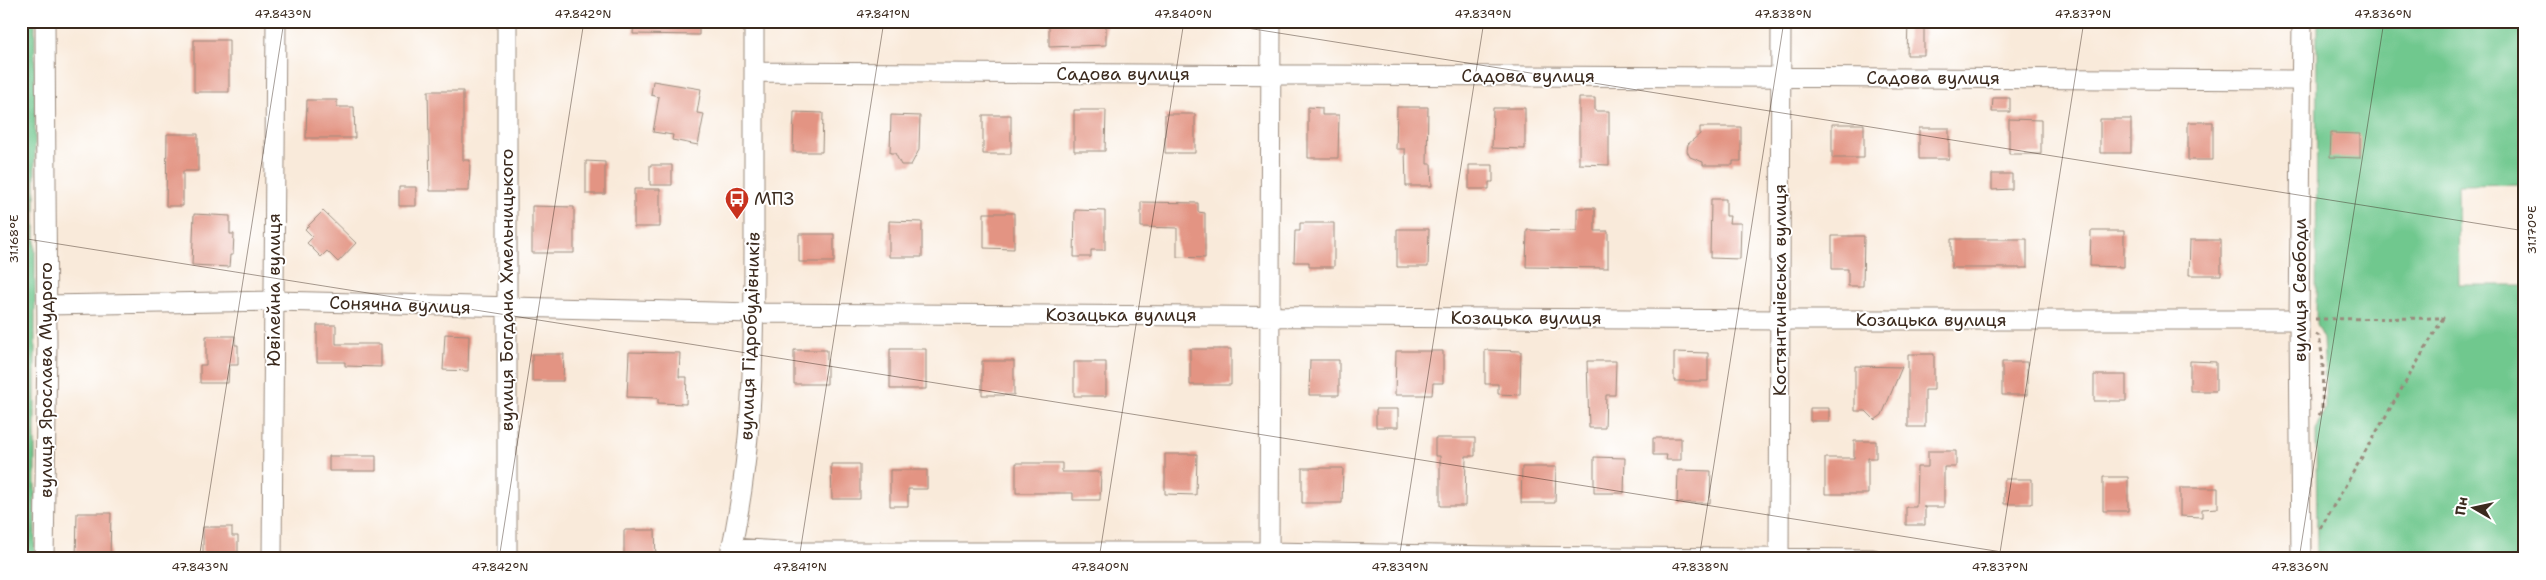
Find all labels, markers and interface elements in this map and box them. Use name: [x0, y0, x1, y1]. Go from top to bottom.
text: 47.843°N: [255, 6, 311, 22]
text: 47.842°N: [555, 6, 611, 22]
text: 47.841°N: [856, 6, 910, 22]
text: 47.840°N: [1154, 6, 1212, 22]
text: 47.839°N: [1455, 6, 1511, 22]
text: 47.838°N: [1754, 6, 1812, 22]
text: 47.837°N: [2055, 6, 2111, 22]
text: 47.836°N: [2354, 6, 2412, 22]
street label: Садова вулиця: [1056, 62, 1190, 86]
street label: Садова вулиця: [1461, 64, 1595, 88]
street label: Садова вулиця: [1866, 66, 2000, 90]
street label: вулиця Богдана Хмельницького: [495, 149, 519, 431]
street label: Костянтинівська вулиця: [1768, 184, 1792, 396]
bus stop icon: МПЗ: [724, 186, 750, 220]
place label: МПЗ: [754, 187, 794, 211]
text: 31.170°E: [2524, 205, 2540, 255]
street label: Ювілейна вулиця: [262, 213, 286, 367]
text: 31.168°E: [6, 214, 22, 264]
street label: вулиця Свободи: [2288, 218, 2312, 362]
street label: вулиця Гідробудівників: [734, 231, 766, 441]
street label: вулиця Ярослава Мудрого: [34, 262, 58, 498]
street label: Сонячна вулиця: [329, 291, 471, 319]
street label: Козацька вулиця: [1045, 303, 1197, 327]
street label: Козацька вулиця: [1450, 306, 1602, 330]
street label: Козацька вулиця: [1855, 308, 2007, 332]
north arrow: [2448, 482, 2498, 532]
text: Пн: [2451, 495, 2471, 517]
text: 47.843°N: [172, 559, 228, 575]
text: 47.842°N: [472, 559, 528, 575]
text: 47.841°N: [773, 559, 827, 575]
text: 47.840°N: [1071, 559, 1129, 575]
text: 47.839°N: [1372, 559, 1428, 575]
text: 47.838°N: [1671, 559, 1729, 575]
text: 47.837°N: [1972, 559, 2028, 575]
text: 47.836°N: [2271, 559, 2329, 575]

